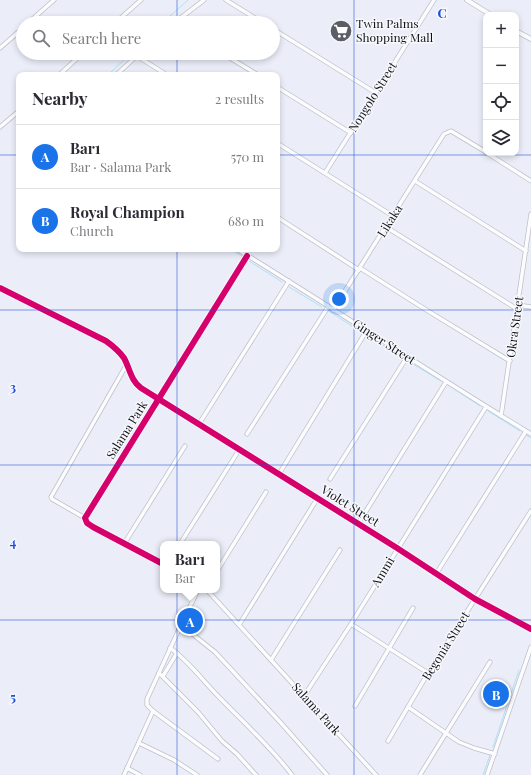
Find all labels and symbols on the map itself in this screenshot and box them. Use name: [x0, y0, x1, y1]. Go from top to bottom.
text: C: [437, 4, 447, 21]
place label: Twin Palms Shopping Mall: [356, 15, 434, 45]
supermarket icon: Twin Palms Shopping Mall: [328, 18, 354, 44]
street label: Nongolo Street: [344, 58, 400, 134]
street label: Likaka: [373, 201, 405, 240]
your location: [329, 289, 349, 309]
street label: Okra Street: [502, 294, 526, 359]
street label: Ginger Street: [350, 315, 420, 368]
text: 3: [10, 378, 16, 395]
street label: Salama Park: [102, 397, 151, 462]
street label: Violet Street: [318, 480, 383, 530]
text: 4: [10, 533, 17, 550]
street label: Ammi: [366, 553, 398, 590]
pin: A: [177, 606, 203, 636]
street label: Begonia Street: [418, 607, 473, 683]
street label: Salama Park: [289, 678, 345, 738]
pin: B: [483, 679, 509, 709]
text: 5: [10, 688, 16, 705]

